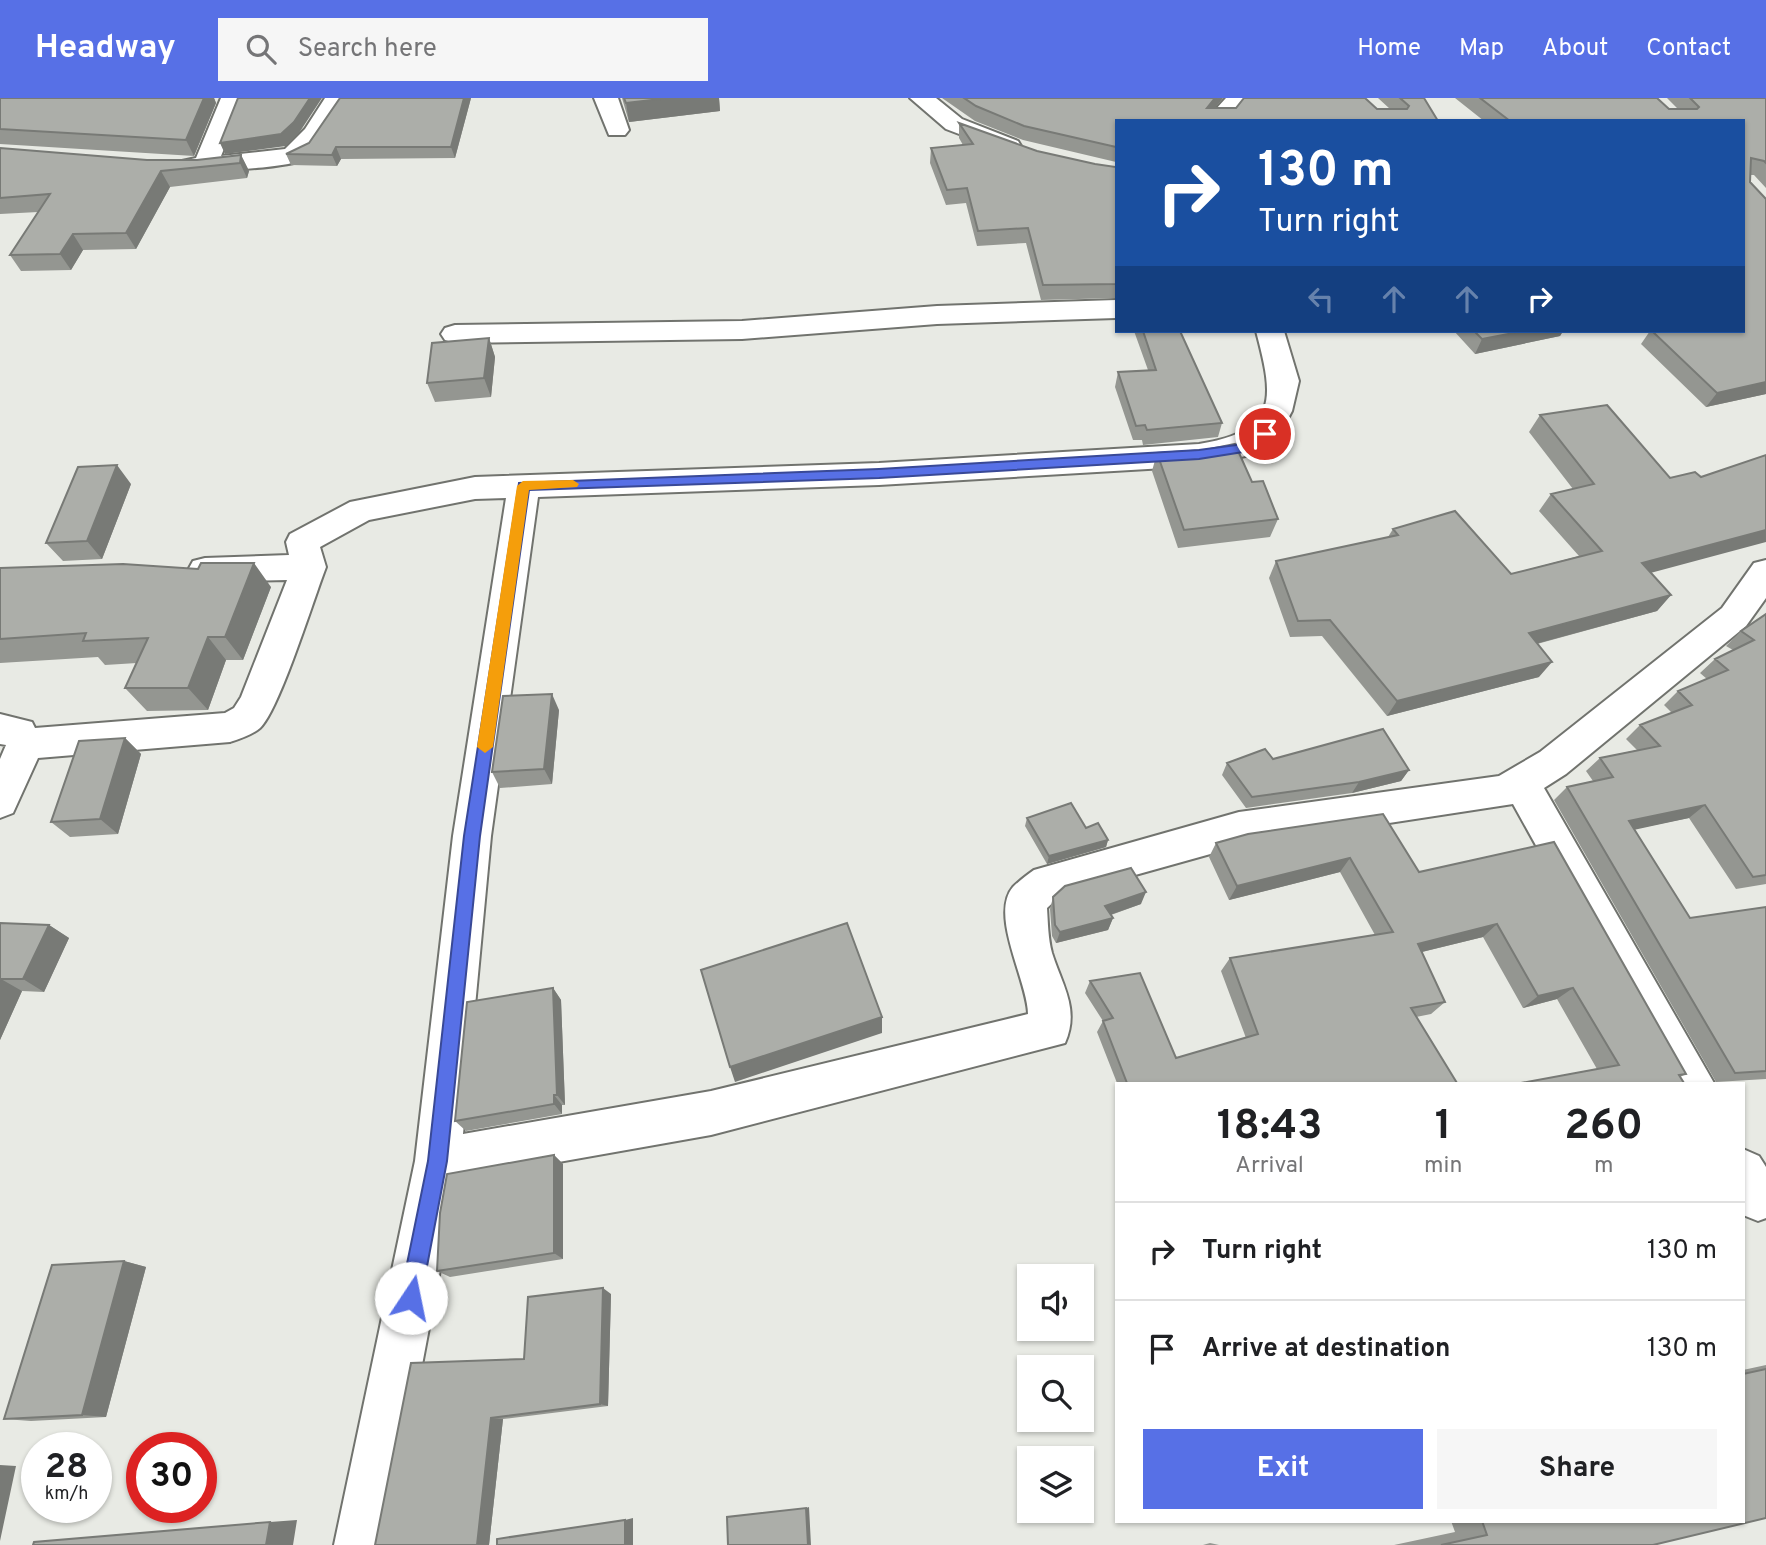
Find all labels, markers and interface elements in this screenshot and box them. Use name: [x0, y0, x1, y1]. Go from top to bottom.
search box: [218, 18, 708, 81]
text: Headway: [35, 28, 176, 70]
icon: search: [242, 30, 280, 68]
text: Search here: [298, 33, 437, 66]
text: Home: [1357, 34, 1421, 64]
text: Map: [1459, 34, 1504, 64]
text: About: [1542, 34, 1608, 64]
text: Contact: [1646, 34, 1731, 64]
text: 130 m: [1258, 142, 1394, 204]
icon: right: [1143, 147, 1234, 238]
text: Turn right: [1258, 203, 1400, 243]
icon: left: [1302, 280, 1340, 318]
icon: ahead: [1375, 280, 1413, 318]
icon: ahead: [1448, 280, 1486, 318]
icon: right: [1521, 280, 1559, 318]
pin: [1235, 404, 1295, 464]
icon: arrive: [1246, 415, 1284, 453]
text: 18:43: [1217, 1101, 1322, 1154]
text: 1: [1435, 1101, 1452, 1154]
text: 260: [1564, 1101, 1643, 1154]
text: Arrival: [1235, 1152, 1304, 1181]
text: min: [1424, 1152, 1462, 1181]
text: m: [1594, 1152, 1613, 1181]
icon: right: [1143, 1232, 1181, 1270]
text: Turn right: [1202, 1235, 1322, 1268]
text: 130 m: [1647, 1235, 1717, 1268]
position arrow: [374, 1261, 448, 1335]
map controls: [1017, 1264, 1094, 1523]
button: sound: [1017, 1264, 1094, 1341]
icon: arrive: [1143, 1330, 1181, 1368]
text: Arrive at destination: [1202, 1333, 1450, 1366]
text: 130 m: [1647, 1333, 1717, 1366]
button: search: [1017, 1355, 1094, 1432]
button: Exit: [1143, 1429, 1423, 1509]
button: Share: [1437, 1429, 1717, 1509]
speed limit sign: 30: [126, 1432, 217, 1523]
text: 28: [45, 1446, 88, 1490]
button: layers: [1017, 1446, 1094, 1523]
text: km/h: [45, 1483, 88, 1506]

